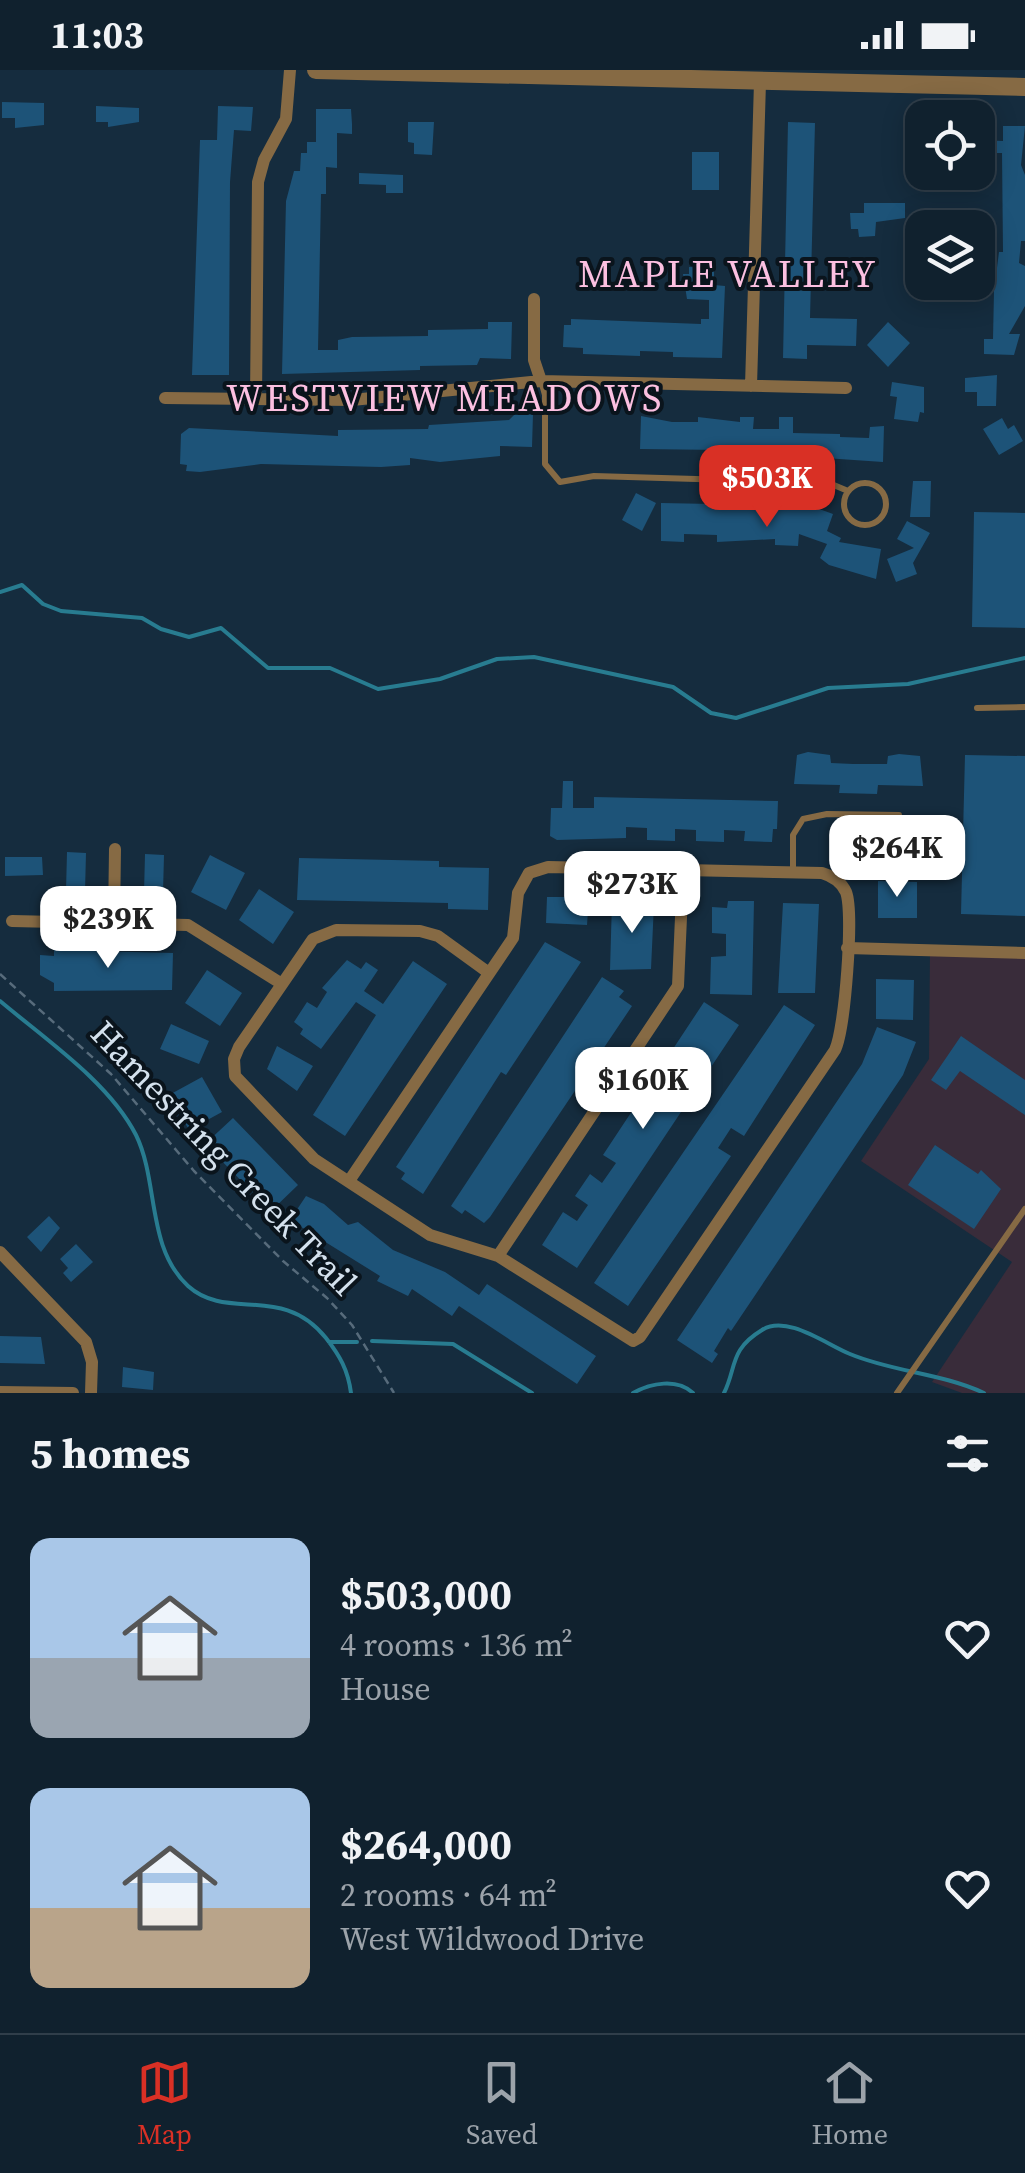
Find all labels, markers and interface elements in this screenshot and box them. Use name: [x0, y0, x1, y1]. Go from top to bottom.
text: 11:03: [50, 9, 144, 61]
map controls: [905, 100, 995, 300]
button: locate: [905, 100, 995, 190]
button: layers: [905, 210, 995, 300]
district label: MAPLE VALLEY: [578, 248, 878, 300]
district label: WESTVIEW MEADOWS: [226, 372, 664, 424]
pin: $503K: [697, 445, 837, 530]
text: $503K: [721, 455, 813, 499]
pin: $264K: [827, 815, 967, 900]
text: $264K: [851, 825, 943, 869]
pin: $273K: [562, 851, 702, 936]
text: $273K: [586, 861, 678, 905]
pin: $239K: [38, 886, 178, 971]
text: $239K: [62, 896, 154, 940]
street label: Hamestring Creek Trail: [80, 1010, 368, 1306]
pin: $160K: [573, 1047, 713, 1132]
text: $160K: [597, 1057, 689, 1101]
text: 5 homes: [30, 1424, 190, 1482]
icon: filters: [940, 1426, 995, 1481]
text: $503,000: [340, 1565, 512, 1623]
icon: home: [110, 1578, 230, 1698]
icon: heart: [940, 1611, 995, 1666]
text: 4 rooms · 136 m²: [340, 1623, 573, 1667]
text: House: [340, 1667, 431, 1711]
text: $264,000: [340, 1815, 512, 1873]
icon: home: [110, 1828, 230, 1948]
icon: heart: [940, 1861, 995, 1916]
text: 2 rooms · 64 m²: [340, 1873, 557, 1917]
text: West Wildwood Drive: [340, 1917, 644, 1961]
tab: Map: [137, 2055, 192, 2153]
tab: Saved: [466, 2055, 538, 2153]
tab: Home: [812, 2055, 888, 2153]

